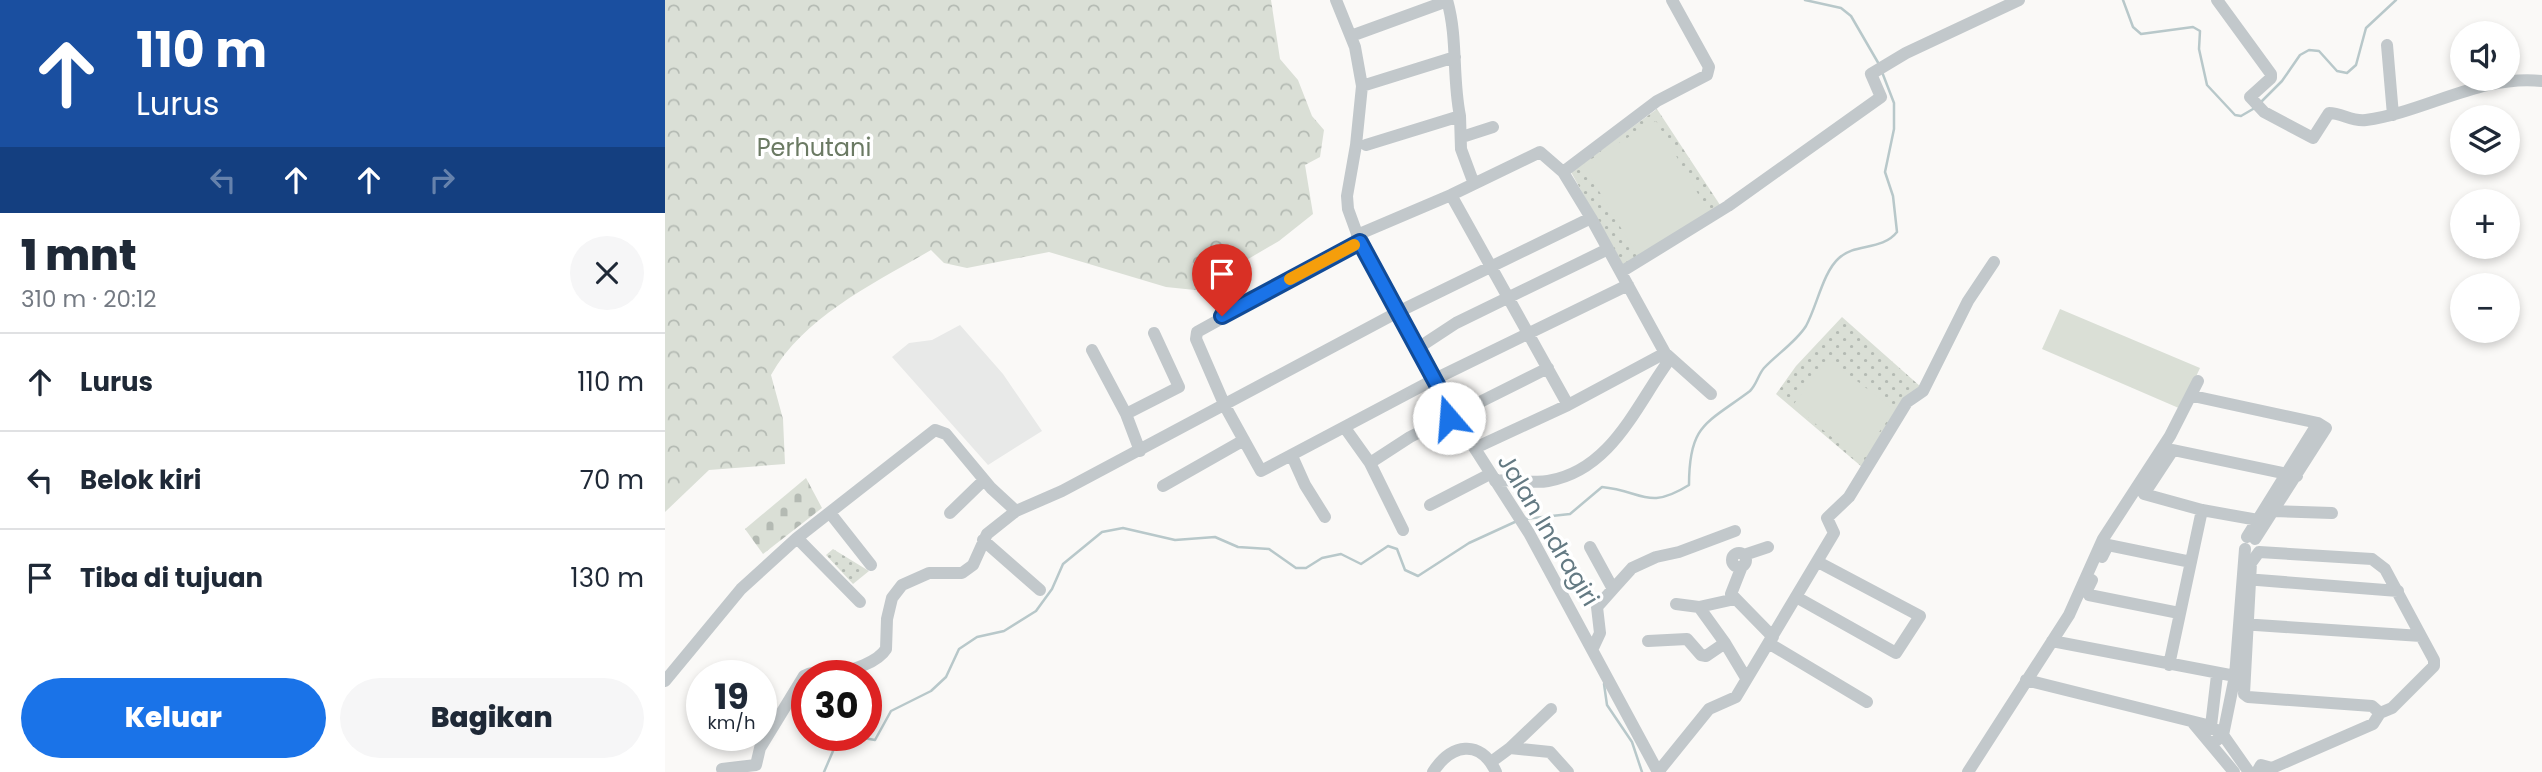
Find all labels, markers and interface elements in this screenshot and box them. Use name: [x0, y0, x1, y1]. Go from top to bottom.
text: 110 m: [136, 16, 267, 84]
map controls: [2450, 21, 2520, 343]
button: sound: [2450, 21, 2520, 91]
icon: ahead: [21, 28, 112, 119]
text: Lurus: [136, 81, 219, 126]
button: layers: [2450, 105, 2520, 175]
park label: Perhutani: [757, 131, 871, 164]
icon: left: [204, 161, 242, 199]
icon: ahead: [277, 161, 315, 199]
icon: ahead: [350, 161, 388, 199]
icon: right: [423, 161, 461, 199]
button: +: [2450, 189, 2520, 259]
text: 1 mnt: [21, 226, 137, 285]
button: close: [570, 236, 644, 310]
pin: [1192, 244, 1252, 316]
icon: arrive: [1203, 255, 1241, 293]
button: −: [2450, 273, 2520, 343]
text: 310 m · 20:12: [21, 283, 157, 315]
icon: ahead: [21, 363, 59, 401]
text: Lurus: [80, 364, 153, 400]
text: 110 m: [577, 364, 644, 400]
position arrow: [1412, 381, 1486, 455]
street label: Jalan Indragiri: [1490, 447, 1607, 612]
icon: left: [21, 461, 59, 499]
text: Belok kiri: [80, 462, 202, 498]
text: 70 m: [580, 462, 644, 498]
icon: arrive: [21, 559, 59, 597]
text: Tiba di tujuan: [80, 560, 263, 596]
text: 130 m: [570, 560, 644, 596]
speed limit sign: 30: [791, 660, 882, 751]
text: 19: [714, 672, 749, 721]
button: Keluar: [21, 678, 326, 758]
button: Bagikan: [340, 678, 644, 758]
text: km/h: [708, 710, 755, 735]

